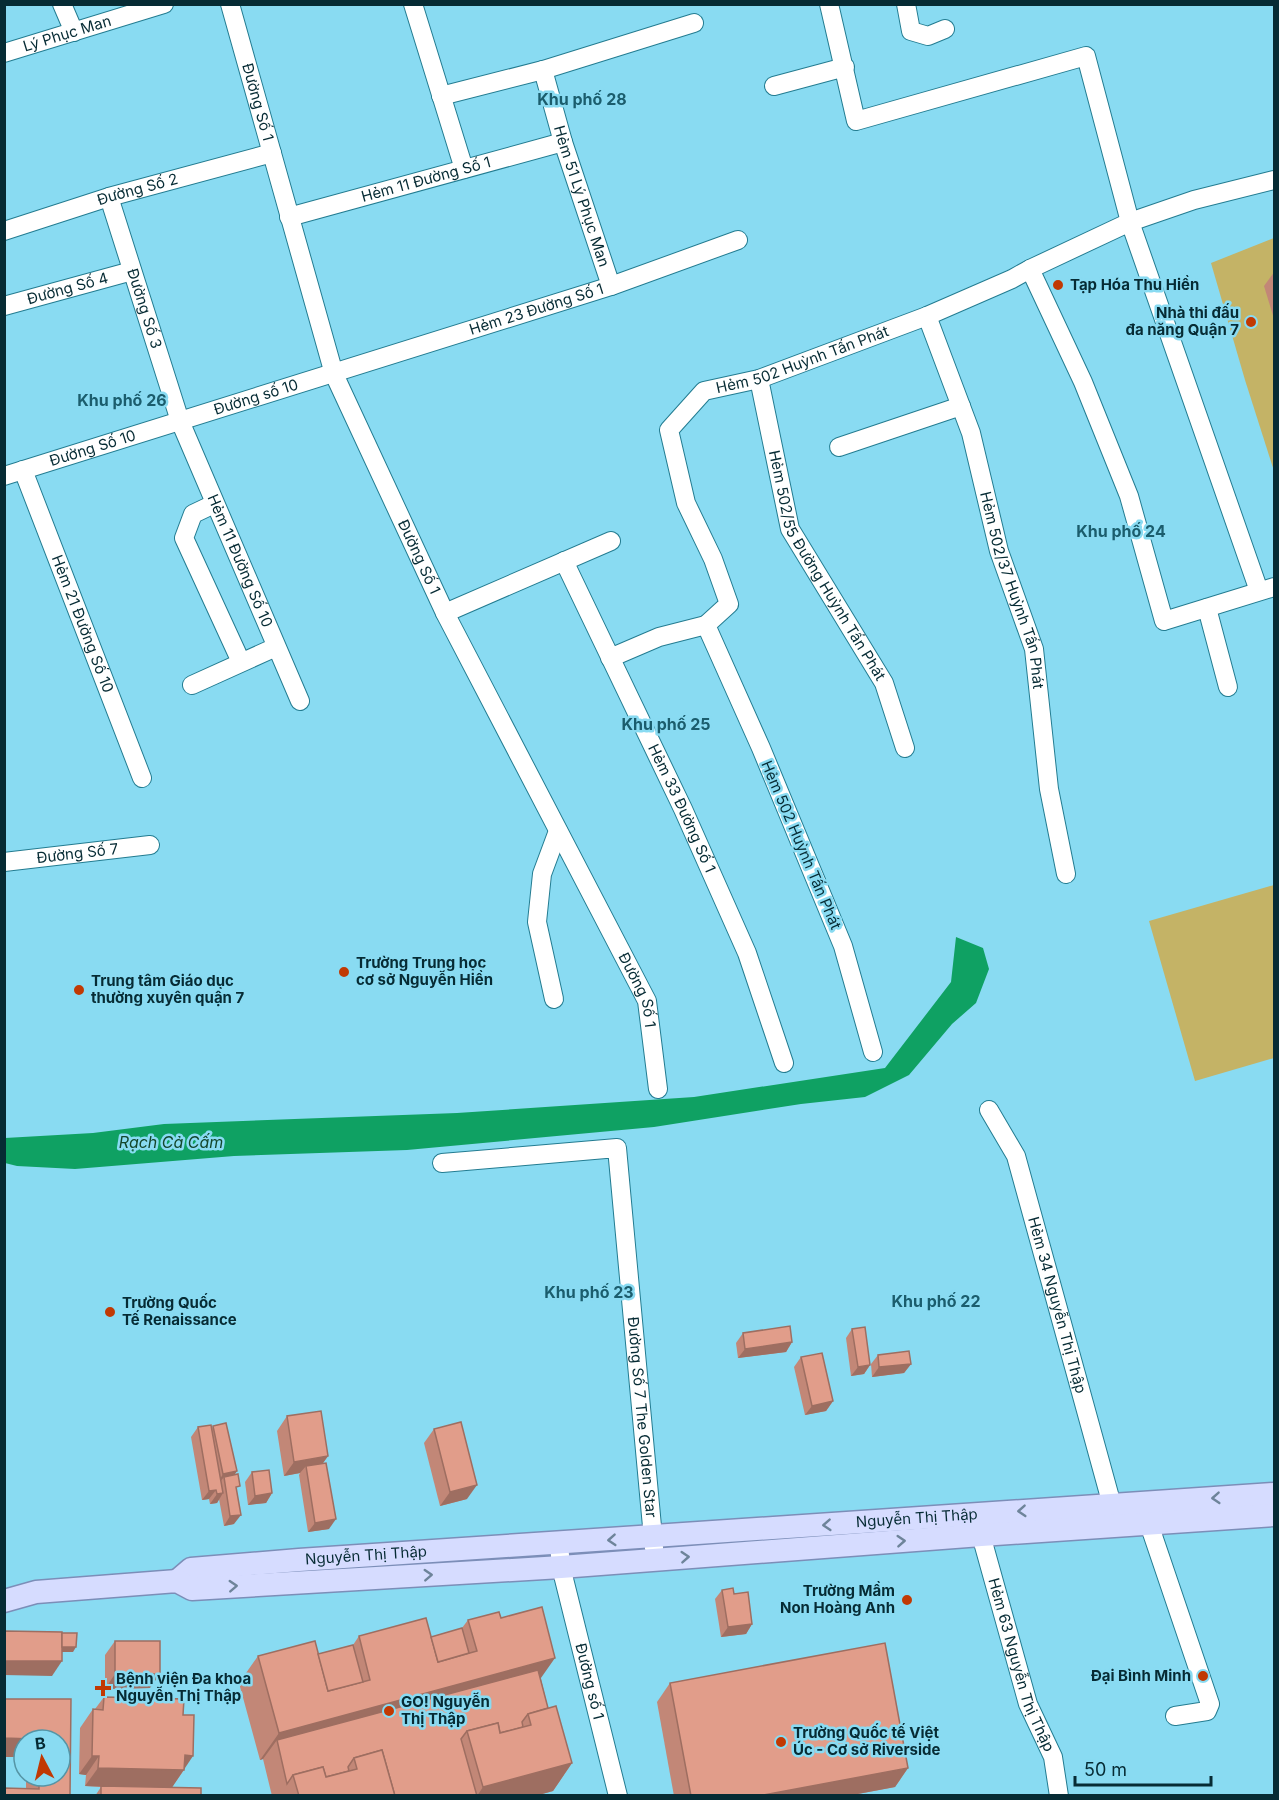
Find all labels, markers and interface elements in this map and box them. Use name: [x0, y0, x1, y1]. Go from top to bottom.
street label: Lý Phục Man: [21, 11, 113, 56]
street label: Đường Số 1: [238, 61, 278, 143]
district label: Khu phố 28: [537, 89, 627, 109]
street label: Hẻm 51 Lý Phục Man: [550, 123, 614, 269]
street label: Hẻm 11 Đường Số 1: [359, 152, 493, 206]
street label: Đường Số 2: [95, 169, 180, 209]
street label: Đường Số 3: [123, 266, 166, 351]
street label: Đường Số 4: [25, 268, 110, 308]
place label: Tạp Hóa Thu Hiền: [1070, 275, 1199, 294]
marker: Tạp Hóa Thu Hiền: [1051, 278, 1065, 292]
street label: Hẻm 23 Đường Số 1: [467, 279, 606, 339]
place label: Nhà thi đấu đa năng Quận 7: [1126, 303, 1239, 339]
marker: Nhà thi đấu đa năng Quận 7: [1244, 315, 1258, 329]
street label: Hẻm 502 Huỳnh Tấn Phát: [714, 321, 891, 397]
street label: Đường số 10: [211, 375, 300, 419]
district label: Khu phố 26: [77, 390, 167, 410]
street label: Đường Số 10: [47, 425, 138, 470]
street label: Hẻm 502/55 Đường Huỳnh Tấn Phát: [765, 448, 890, 684]
street label: Hẻm 502/37 Huỳnh Tấn Phát: [976, 490, 1048, 690]
street label: Hẻm 11 Đường Số 10: [203, 491, 277, 630]
street label: Đường Số 1: [394, 516, 445, 597]
district label: Khu phố 24: [1076, 521, 1166, 541]
street label: Hẻm 21 Đường Số 10: [48, 552, 118, 695]
district label: Khu phố 25: [621, 714, 711, 734]
street label: Hẻm 33 Đường Số 1: [644, 741, 720, 876]
street label: Hẻm 502 Huỳnh Tấn Phát: [757, 758, 846, 932]
street label: Đường Số 7: [36, 839, 119, 867]
street label: Đường Số 1: [614, 949, 660, 1029]
place label: Trường Trung học cơ sở Nguyễn Hiền: [356, 953, 493, 989]
marker: Trường Trung học cơ sở Nguyễn Hiền: [337, 965, 351, 979]
place label: Trung tâm Giáo dục thường xuyên quận 7: [91, 971, 244, 1007]
marker: Trung tâm Giáo dục thường xuyên quận 7: [72, 983, 86, 997]
water label: Rạch Cả Cấm: [119, 1132, 223, 1152]
street label: Hẻm 34 Nguyễn Thị Thập: [1024, 1215, 1091, 1395]
district label: Khu phố 23: [544, 1282, 634, 1302]
district label: Khu phố 22: [891, 1291, 981, 1311]
place label: Trường Quốc Tế Renaissance: [122, 1293, 237, 1329]
marker: Trường Quốc Tế Renaissance: [103, 1305, 117, 1319]
street label: Đường Số 7 The Golden Star: [624, 1316, 661, 1519]
one-way arrow: [1212, 1491, 1221, 1504]
street label: Nguyễn Thị Thập: [855, 1504, 978, 1531]
one-way arrow: [1017, 1505, 1026, 1518]
one-way arrow: [823, 1518, 832, 1531]
one-way arrow: [607, 1533, 616, 1546]
one-way arrow: [896, 1535, 905, 1548]
street label: Nguyễn Thị Thập: [305, 1541, 427, 1569]
one-way arrow: [681, 1551, 690, 1564]
one-way arrow: [424, 1568, 433, 1581]
street label: Hẻm 63 Nguyễn Thị Thập: [984, 1576, 1059, 1755]
one-way arrow: [229, 1580, 238, 1593]
place label: Trường Mầm Non Hoàng Anh: [780, 1581, 895, 1617]
marker: Trường Mầm Non Hoàng Anh: [900, 1593, 914, 1607]
street label: Đường số 1: [571, 1641, 609, 1722]
place label: Đại Bình Minh: [1091, 1666, 1191, 1685]
place label: Bệnh viện Đa khoa Nguyễn Thị Thập: [116, 1669, 251, 1705]
marker: Đại Bình Minh: [1196, 1669, 1210, 1683]
marker: Bệnh viện Đa khoa Nguyễn Thị Thập: [94, 1679, 112, 1697]
place label: GO! Nguyễn Thị Thập: [401, 1692, 490, 1728]
marker: GO! Nguyễn Thị Thập: [382, 1704, 396, 1718]
place label: Trường Quốc tế Việt Úc - Cơ sở Riverside: [793, 1723, 940, 1759]
north arrow: [12, 1728, 72, 1788]
text: B: [34, 1733, 47, 1754]
marker: Trường Quốc tế Việt Úc - Cơ sở Riverside: [774, 1735, 788, 1749]
scale bar: [1075, 1749, 1212, 1787]
text: 50 m: [1084, 1759, 1127, 1780]

